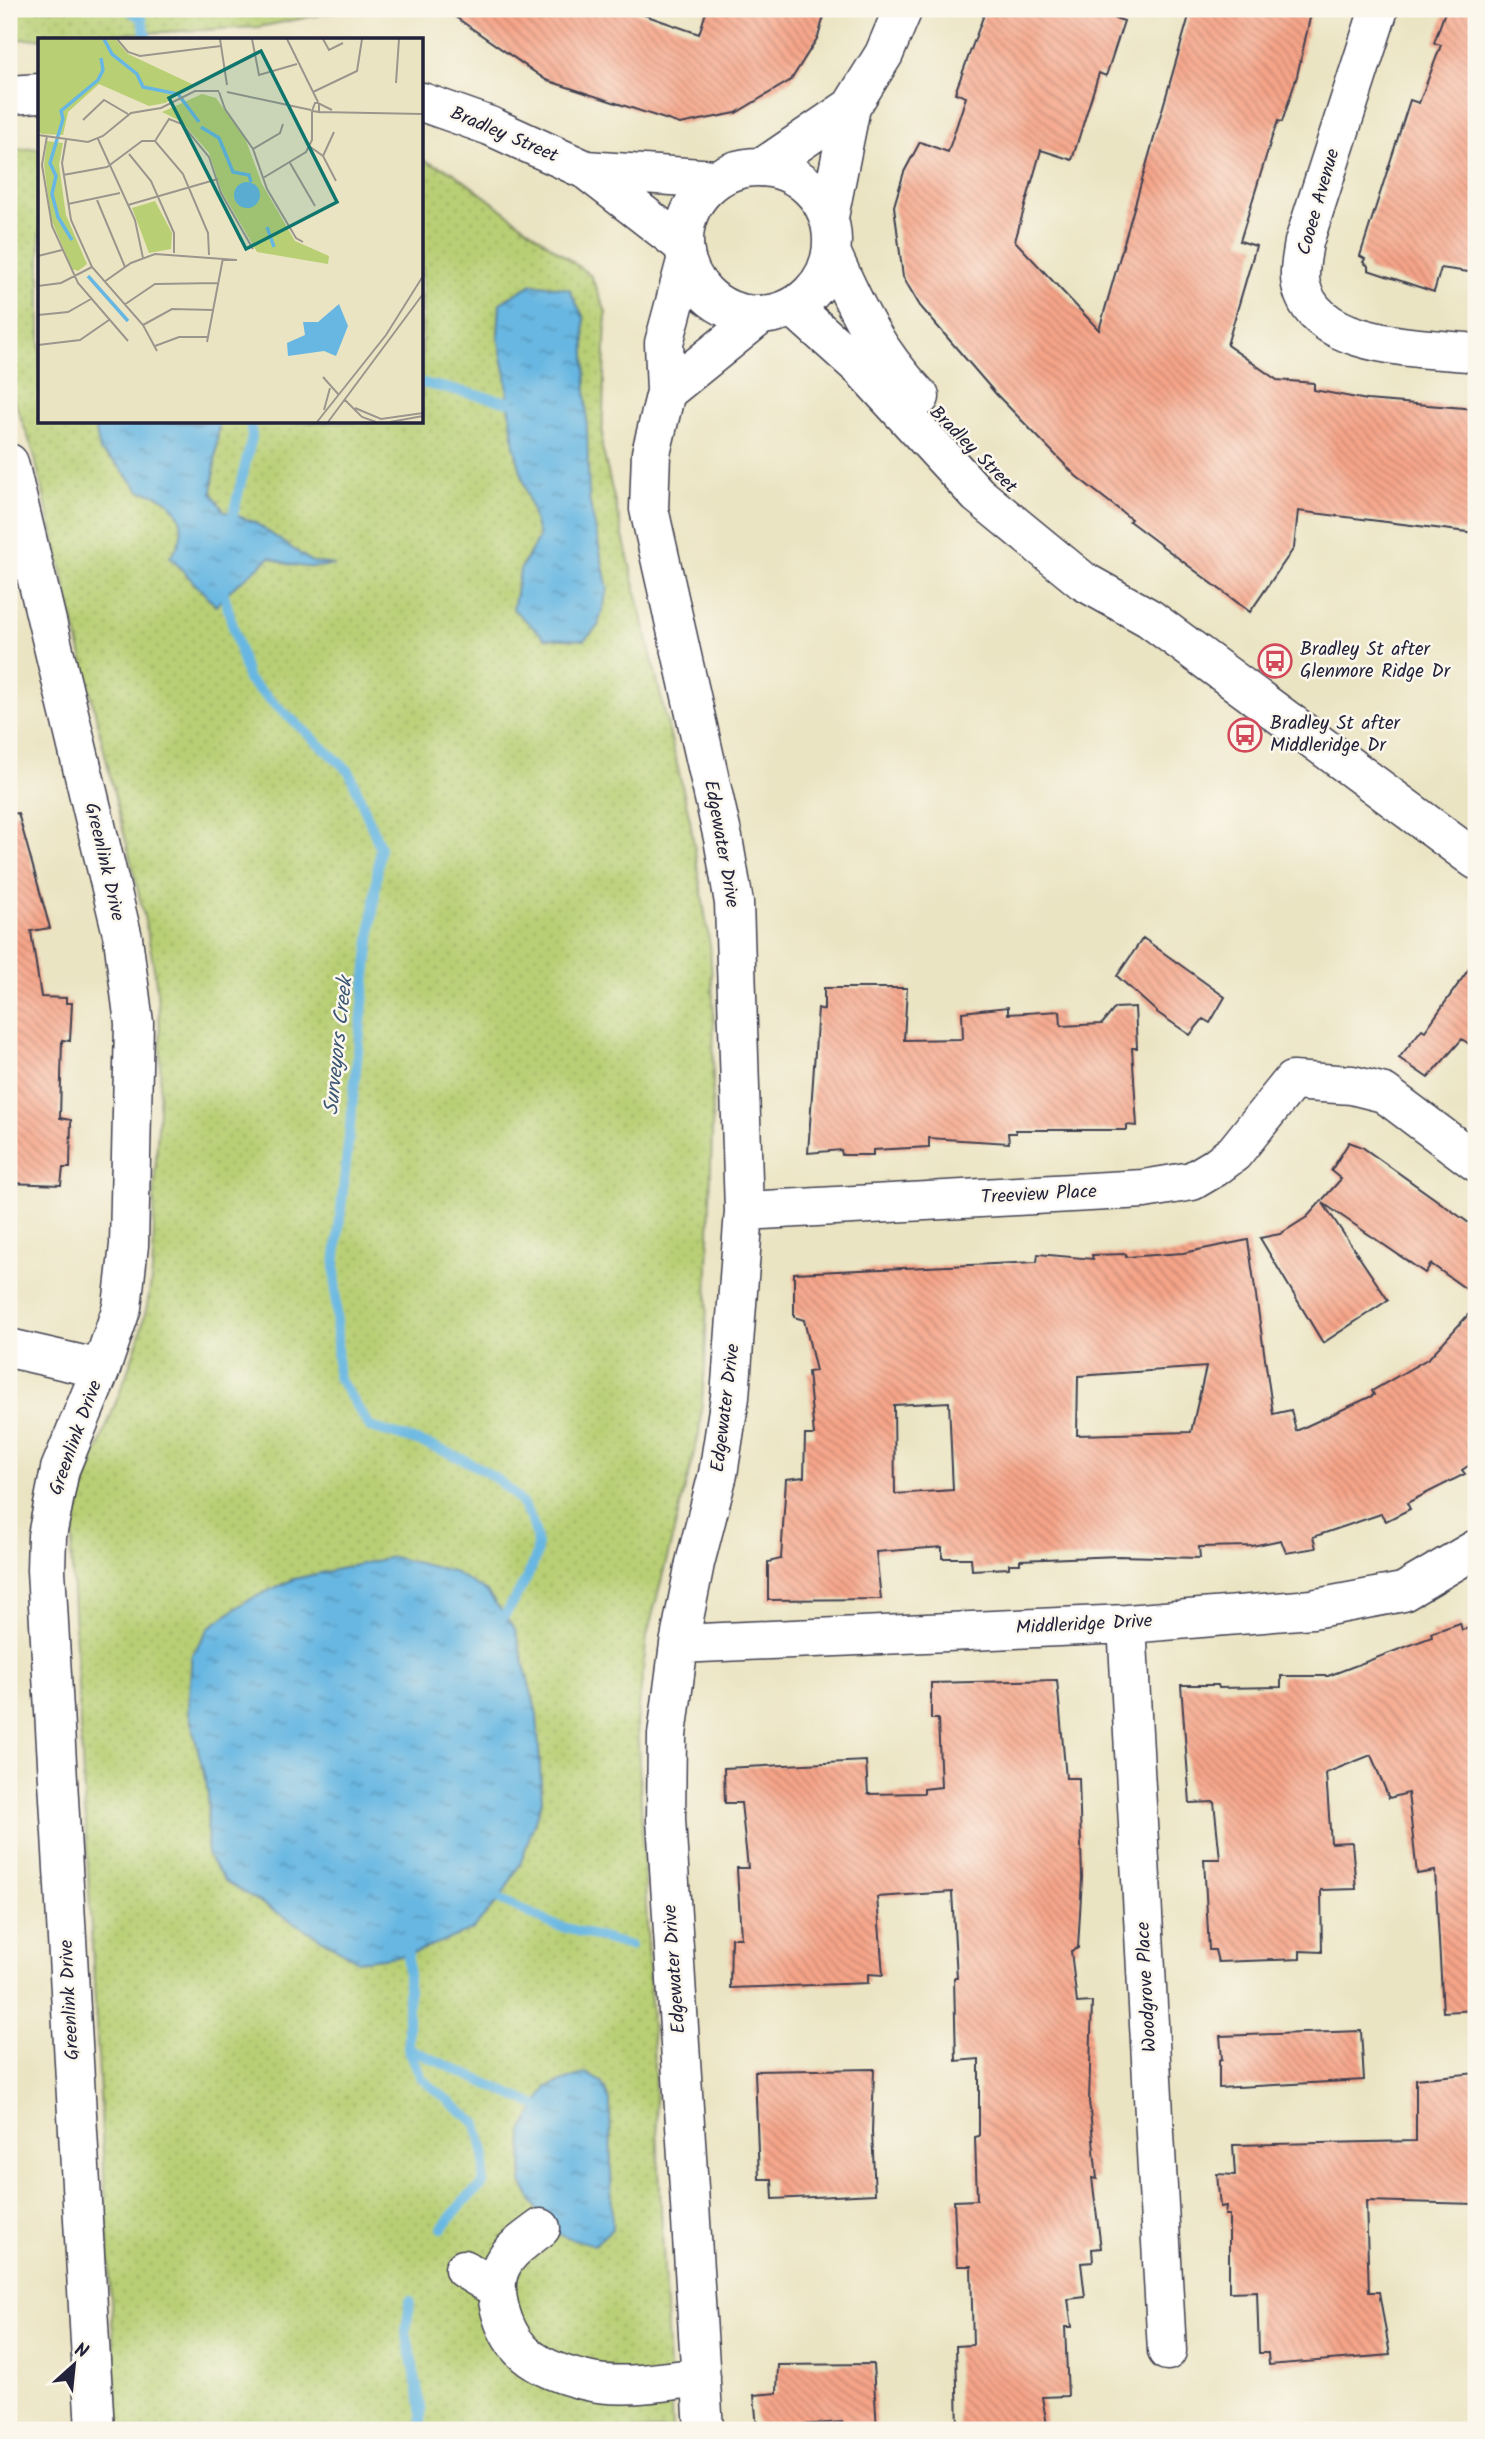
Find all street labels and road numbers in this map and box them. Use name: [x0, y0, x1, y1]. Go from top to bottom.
street label: Bradley Street: [445, 99, 563, 171]
street label: Cooee Avenue: [1290, 145, 1349, 259]
street label: Bradley Street: [922, 399, 1025, 502]
street label: Edgewater Drive: [695, 778, 747, 911]
street label: Greenlink Drive: [76, 800, 132, 925]
street label: Treeview Place: [980, 1177, 1098, 1213]
street label: Edgewater Drive: [703, 1342, 749, 1474]
street label: Greenlink Drive: [41, 1376, 111, 1500]
street label: Middleridge Drive: [1015, 1606, 1154, 1644]
street label: Edgewater Drive: [655, 1903, 694, 2035]
street label: Woodgrove Place: [1129, 1921, 1165, 2053]
street label: Greenlink Drive: [52, 1939, 88, 2061]

